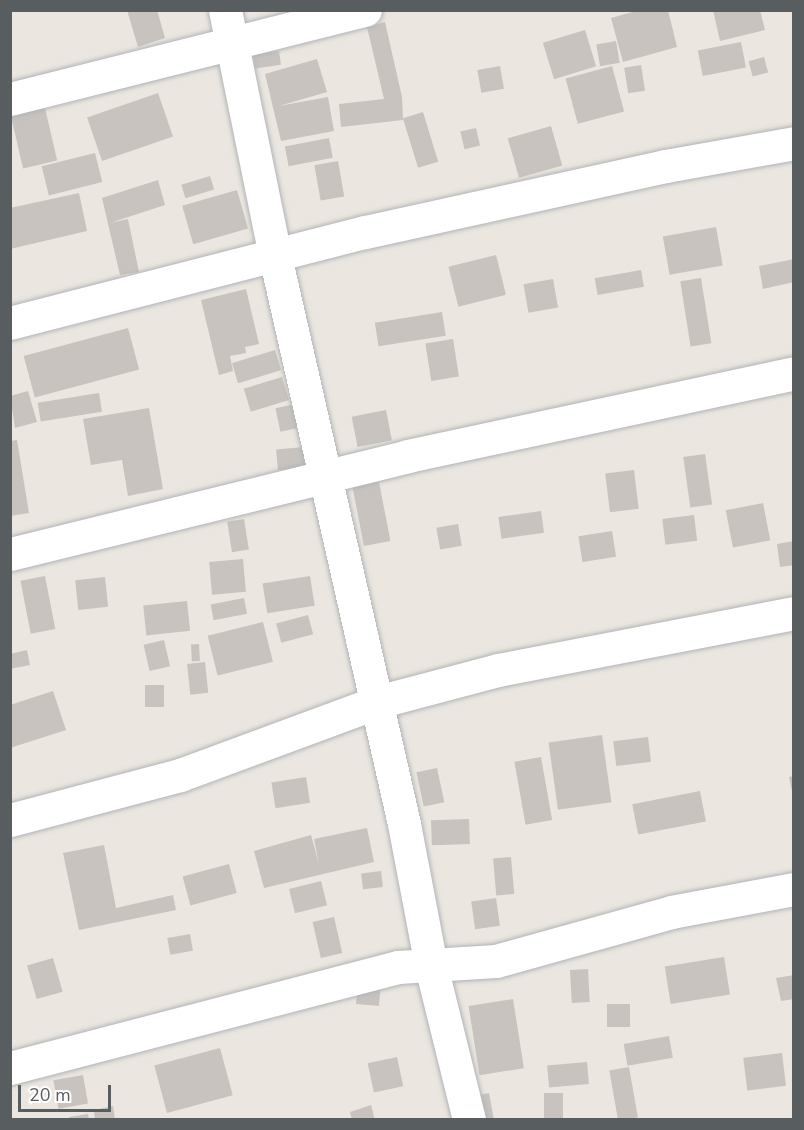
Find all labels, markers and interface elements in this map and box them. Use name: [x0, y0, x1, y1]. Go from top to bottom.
scale bar: [21, 1073, 114, 1111]
text: 20 m: [29, 1083, 71, 1107]

